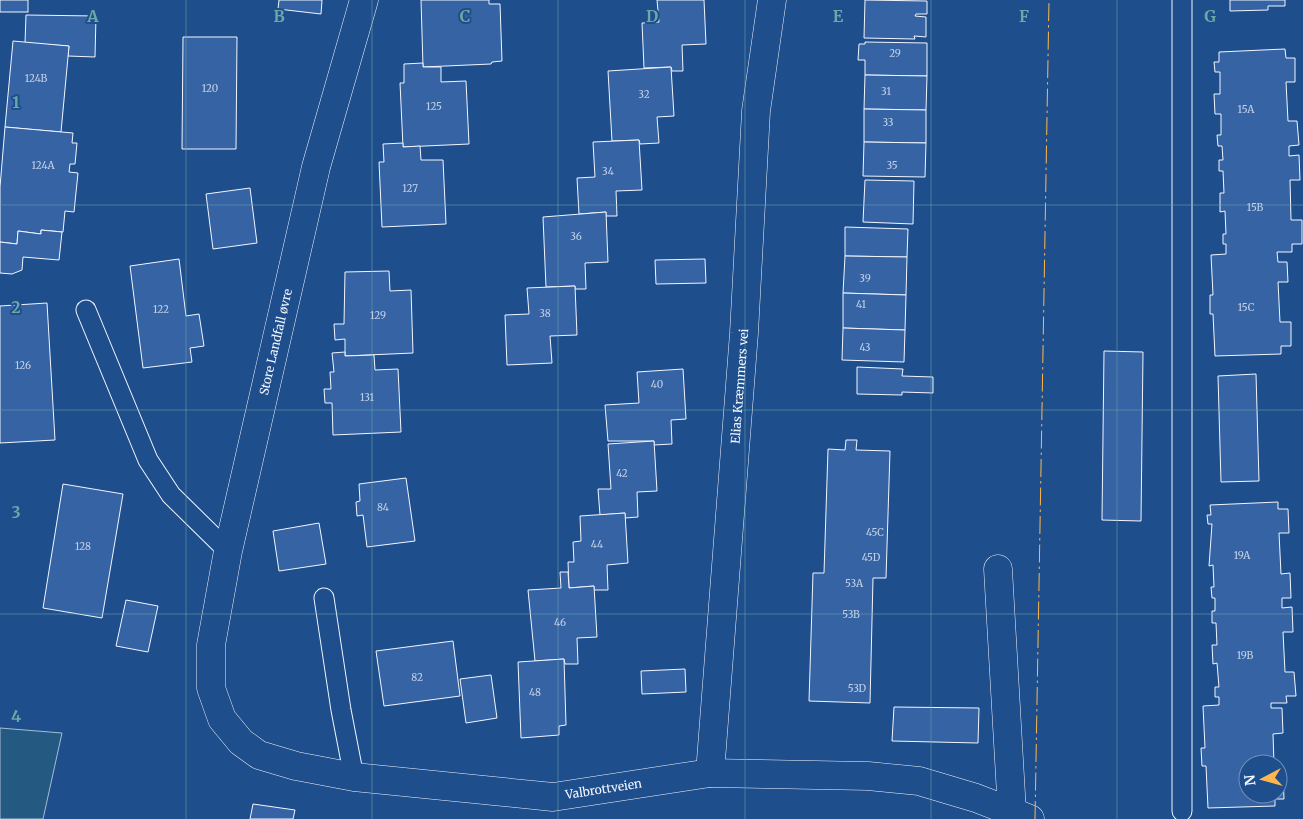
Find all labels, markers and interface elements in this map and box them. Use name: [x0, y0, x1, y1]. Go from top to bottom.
text: A: [86, 6, 99, 26]
text: B: [273, 6, 285, 26]
text: C: [460, 6, 470, 26]
text: D: [646, 6, 658, 26]
text: E: [833, 6, 844, 26]
text: F: [1019, 6, 1029, 26]
text: G: [1204, 6, 1216, 26]
house number: 29: [889, 47, 901, 60]
house number: 124B: [25, 72, 48, 85]
house number: 120: [202, 82, 218, 95]
house number: 31: [881, 85, 891, 98]
house number: 32: [638, 88, 650, 101]
text: 1: [12, 92, 20, 112]
house number: 125: [426, 100, 442, 113]
house number: 15A: [1238, 103, 1255, 116]
house number: 33: [883, 116, 894, 129]
house number: 124A: [31, 159, 55, 172]
house number: 35: [886, 159, 898, 172]
house number: 34: [602, 165, 614, 178]
house number: 127: [402, 182, 418, 195]
house number: 15B: [1247, 201, 1264, 214]
house number: 36: [570, 230, 582, 243]
house number: 39: [859, 272, 871, 285]
street label: Store Landfall øvre: [256, 287, 295, 397]
text: 2: [11, 297, 21, 317]
house number: 41: [856, 298, 866, 311]
house number: 15C: [1238, 301, 1255, 314]
house number: 122: [153, 303, 169, 316]
house number: 38: [539, 307, 551, 320]
house number: 129: [370, 309, 386, 322]
street label: Elias Kræmmers vei: [727, 328, 751, 444]
house number: 43: [859, 341, 871, 354]
house number: 126: [15, 359, 31, 372]
house number: 40: [651, 378, 663, 391]
house number: 131: [360, 391, 374, 404]
house number: 42: [616, 467, 628, 480]
house number: 84: [377, 501, 389, 514]
text: 3: [11, 502, 21, 522]
house number: 45C: [866, 526, 884, 539]
house number: 44: [591, 538, 603, 551]
house number: 128: [75, 540, 91, 553]
house number: 19A: [1234, 549, 1251, 562]
house number: 45D: [862, 551, 881, 564]
house number: 53A: [845, 577, 864, 590]
house number: 53B: [842, 608, 860, 621]
house number: 46: [554, 616, 566, 629]
house number: 19B: [1237, 649, 1254, 662]
house number: 82: [411, 671, 423, 684]
house number: 53D: [848, 682, 867, 695]
house number: 48: [529, 686, 541, 699]
text: 4: [11, 706, 21, 726]
north arrow: [1238, 754, 1288, 804]
text: N: [1241, 774, 1260, 787]
street label: Valbrottveien: [563, 776, 643, 802]

